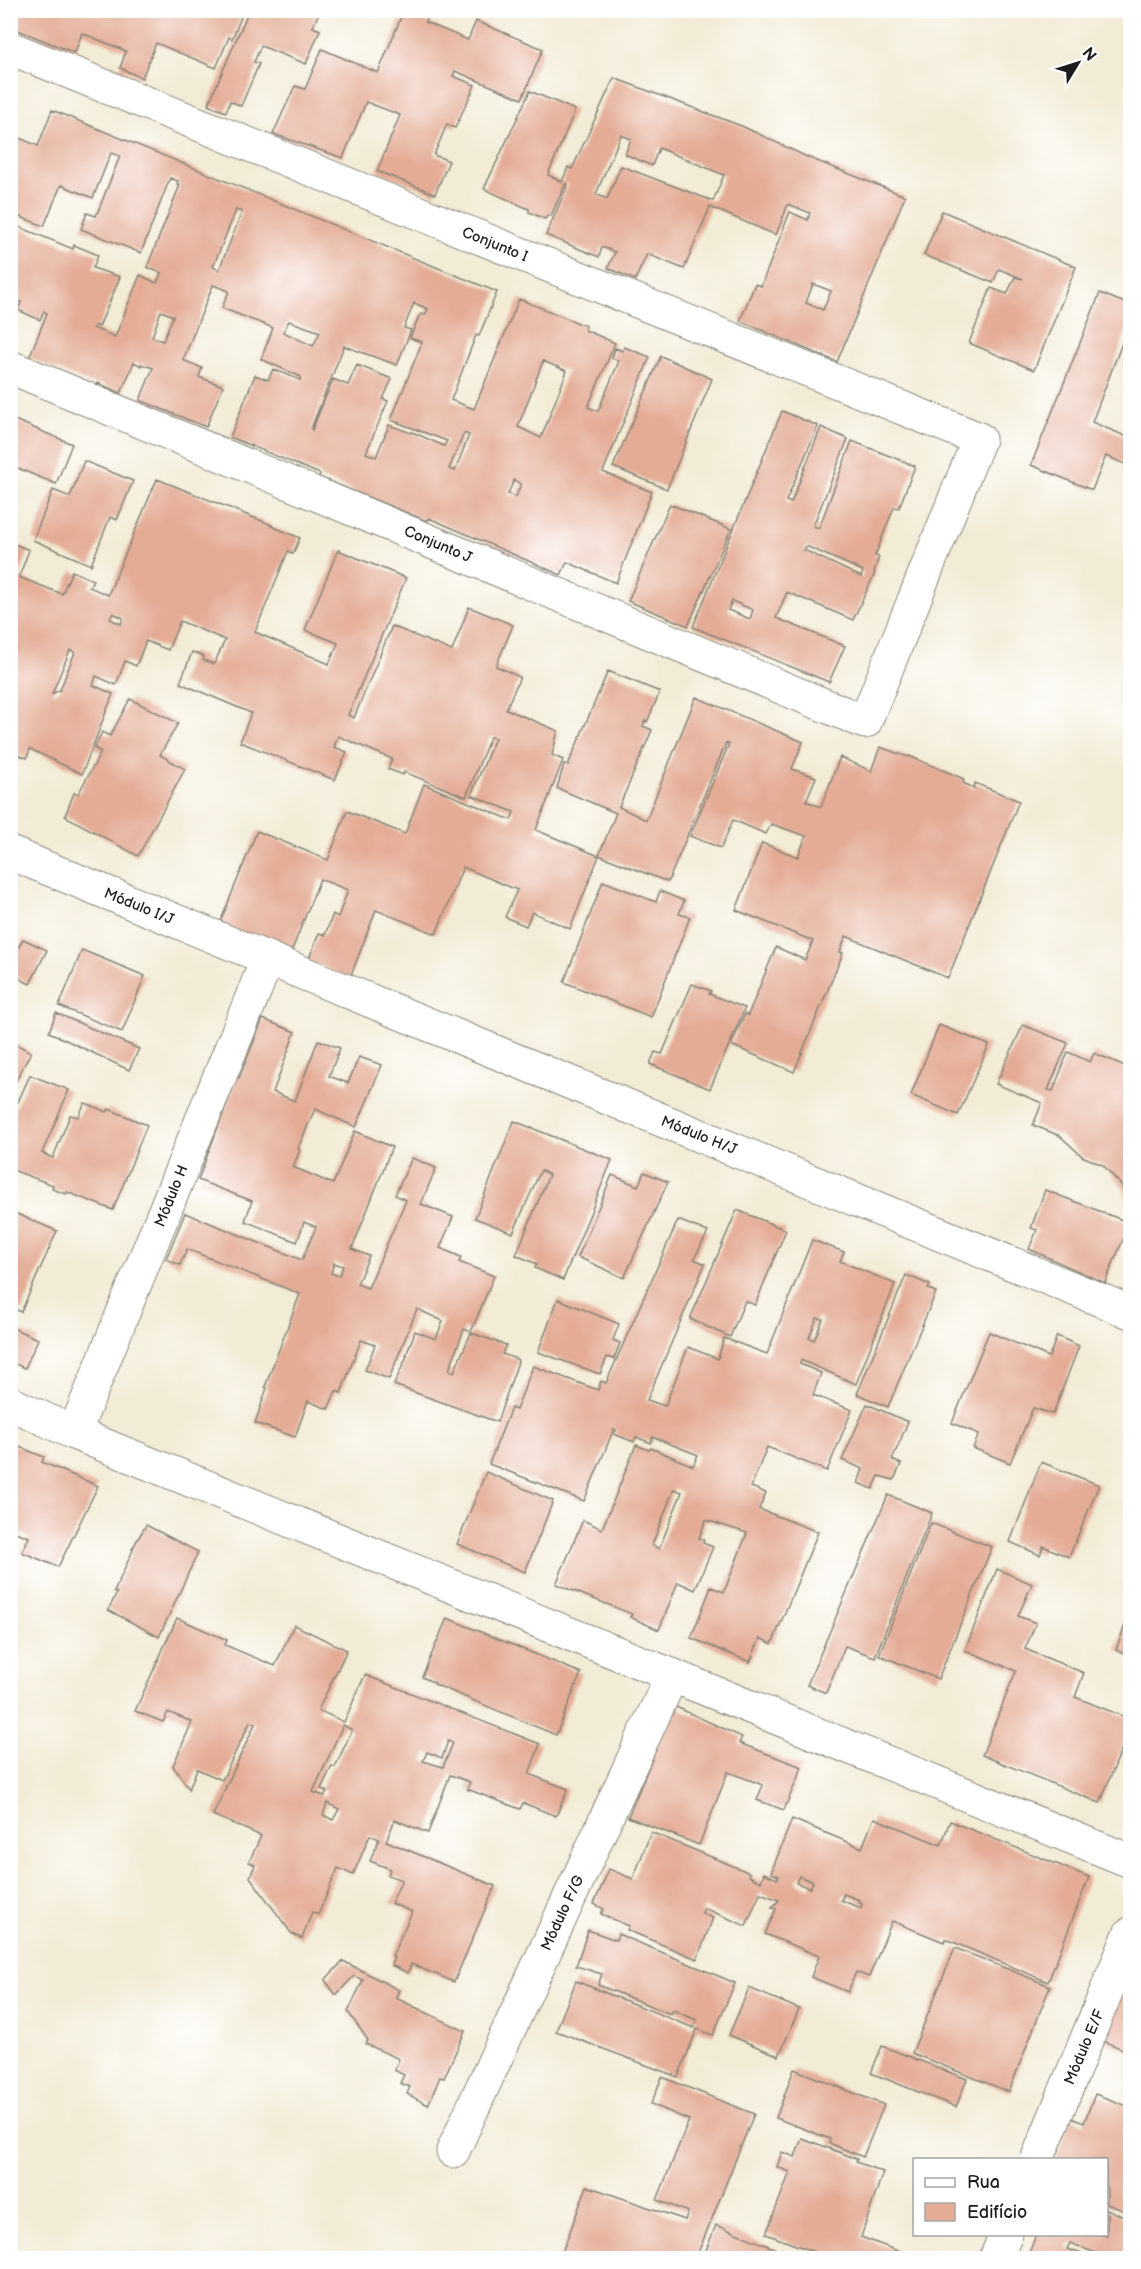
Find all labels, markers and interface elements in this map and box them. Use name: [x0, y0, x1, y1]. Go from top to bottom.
north arrow: [1048, 33, 1108, 93]
text: N: [1077, 44, 1100, 65]
street label: Conjunto I: [459, 223, 531, 266]
street label: Conjunto J: [401, 522, 476, 568]
street label: Módulo I/J: [101, 884, 177, 929]
street label: Módulo H/J: [658, 1112, 740, 1160]
street label: Módulo H: [150, 1162, 192, 1230]
street label: Módulo F/G: [537, 1872, 588, 1954]
street label: Módulo E/F: [1060, 2007, 1109, 2088]
legend: [913, 2158, 1108, 2236]
text: Rua: [967, 2172, 1000, 2193]
text: Edifício: [967, 2202, 1027, 2223]

